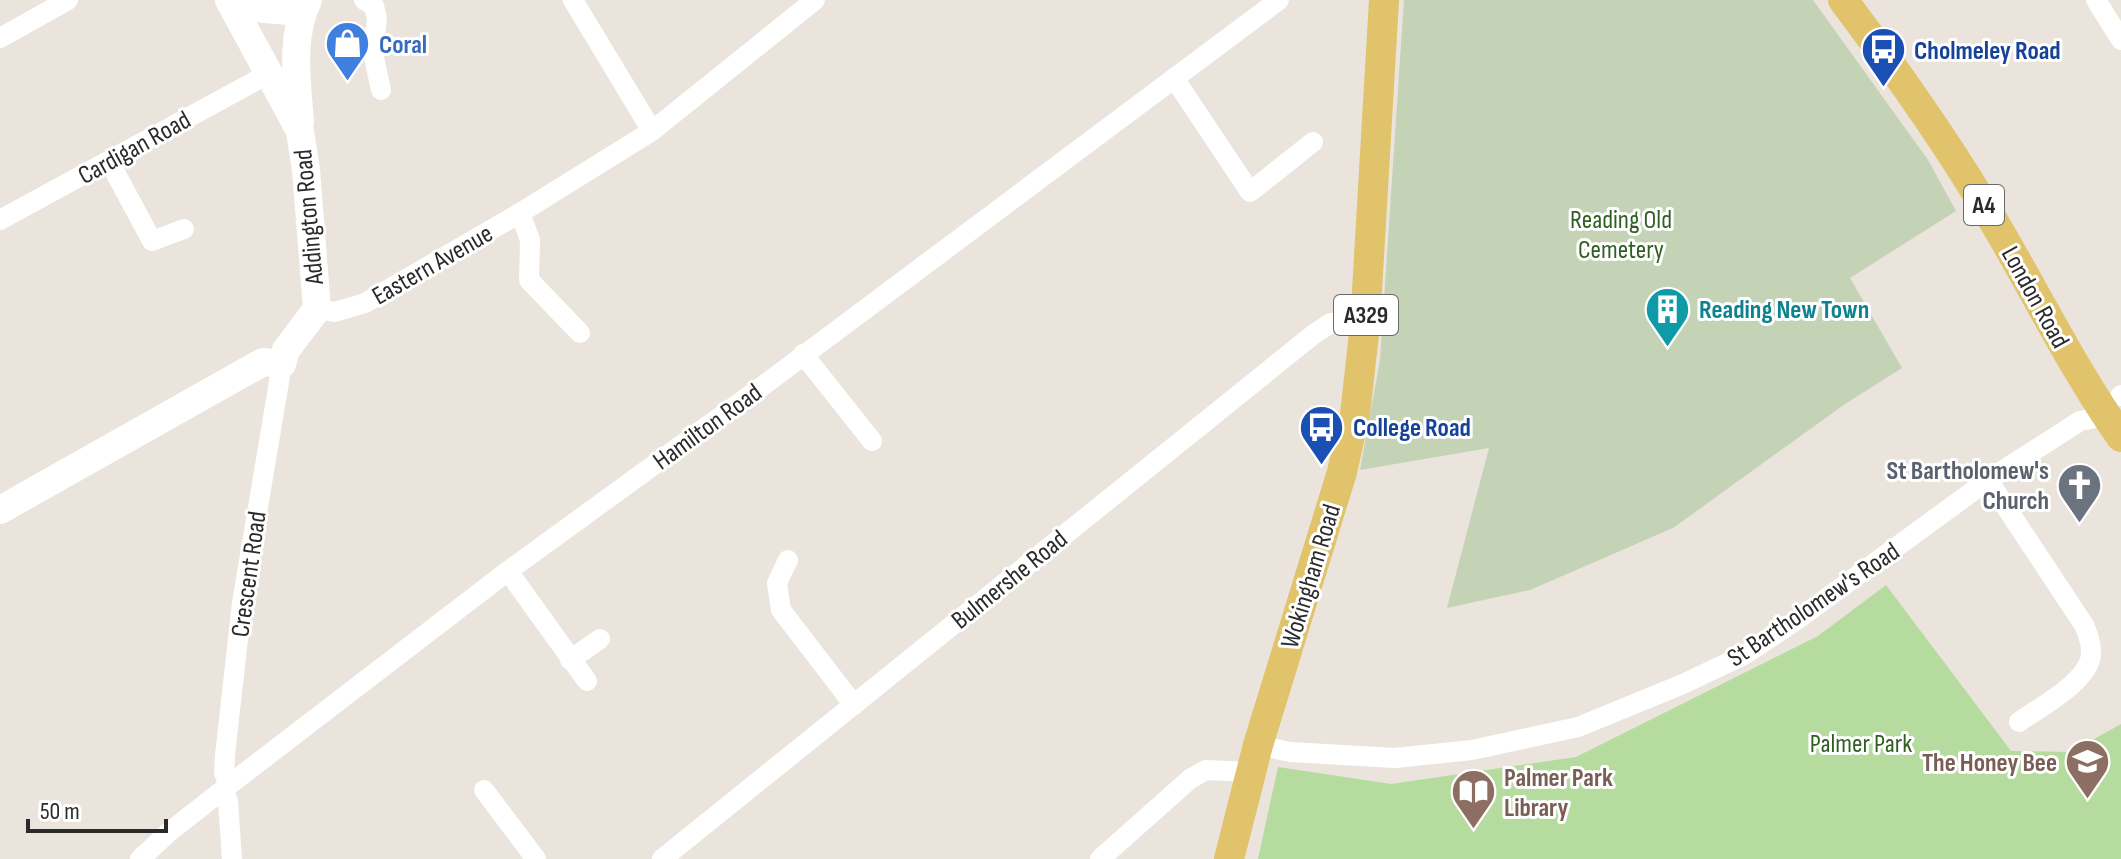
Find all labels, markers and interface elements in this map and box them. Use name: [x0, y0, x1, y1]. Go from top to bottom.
shop icon: Coral: [324, 20, 372, 83]
bus stop icon: Cholmeley Road: [1859, 26, 1907, 89]
place label: Coral: [379, 30, 427, 61]
place label: Cholmeley Road: [1914, 36, 2061, 67]
street label: Cardigan Road: [73, 105, 196, 192]
street label: Addington Road: [288, 148, 331, 287]
road number: A4: [1964, 185, 2004, 225]
park label: Reading Old Cemetery: [1570, 205, 1672, 266]
street label: Eastern Avenue: [367, 218, 499, 312]
street label: London Road: [1994, 241, 2075, 354]
building icon: Reading New Town: [1644, 285, 1692, 348]
road number: A329: [1334, 295, 1398, 335]
place label: Reading New Town: [1699, 295, 1869, 326]
street label: Hamilton Road: [648, 377, 768, 477]
bus stop icon: College Road: [1298, 403, 1346, 466]
place label: College Road: [1353, 413, 1471, 444]
place label: St Bartholomew's Church: [1886, 456, 2049, 517]
church icon: St Bartholomew's Church: [2056, 461, 2104, 524]
street label: Wokingham Road: [1275, 501, 1348, 652]
street label: Crescent Road: [225, 509, 274, 639]
street label: Bulmershe Road: [946, 524, 1074, 636]
street label: St Bartholomew's Road: [1722, 536, 1906, 674]
park label: Palmer Park: [1810, 729, 1912, 760]
school or university icon: The Honey Bee: [2064, 738, 2112, 801]
place label: The Honey Bee: [1922, 748, 2057, 779]
place label: Palmer Park Library: [1504, 763, 1613, 824]
library icon: Palmer Park Library: [1449, 768, 1497, 831]
scale bar: [28, 783, 166, 833]
text: 50 m: [40, 797, 80, 826]

